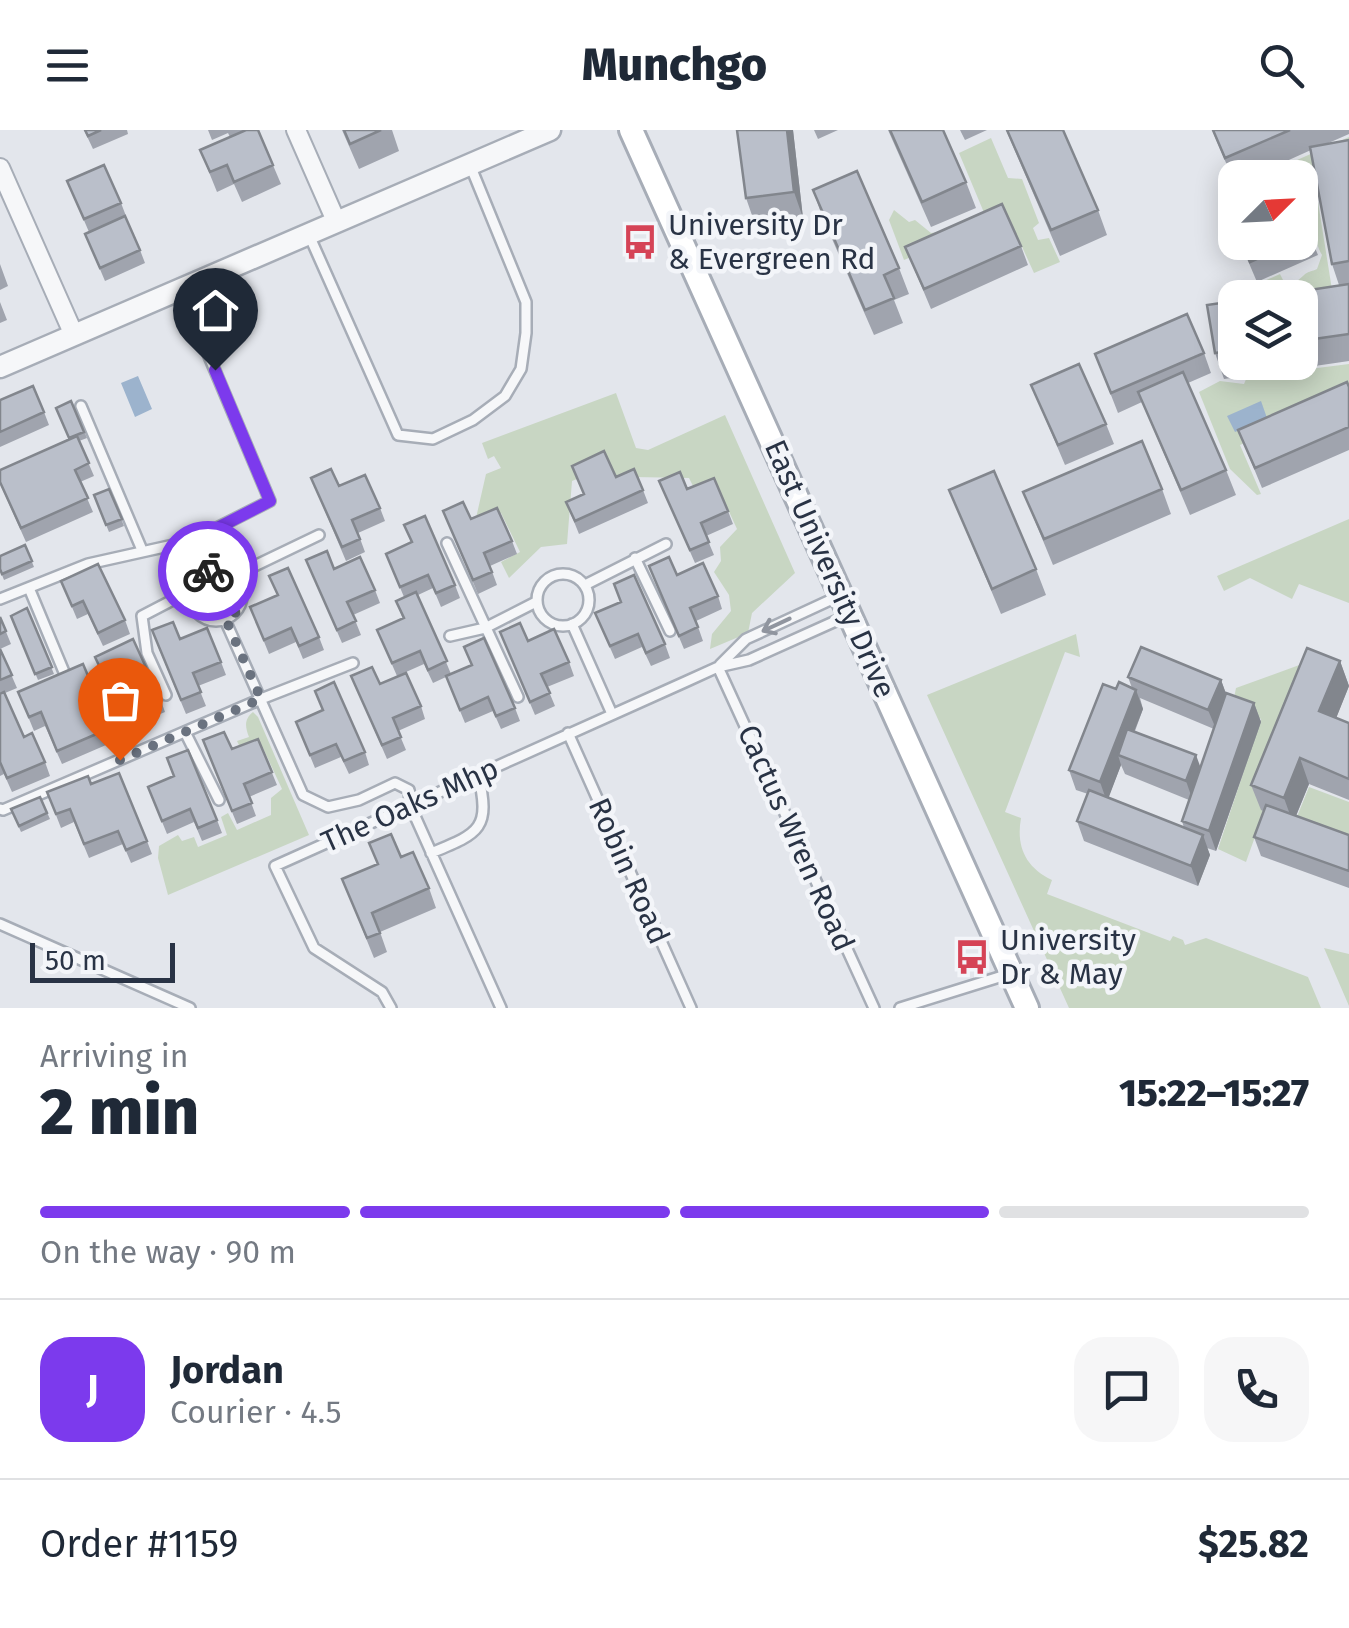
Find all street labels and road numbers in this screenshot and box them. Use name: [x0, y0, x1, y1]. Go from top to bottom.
street label: East University Drive: [757, 434, 903, 704]
street label: Cactus Wren Road: [730, 719, 862, 957]
street label: The Oaks Mhp: [316, 750, 504, 860]
street label: Robin Road: [581, 792, 677, 950]

